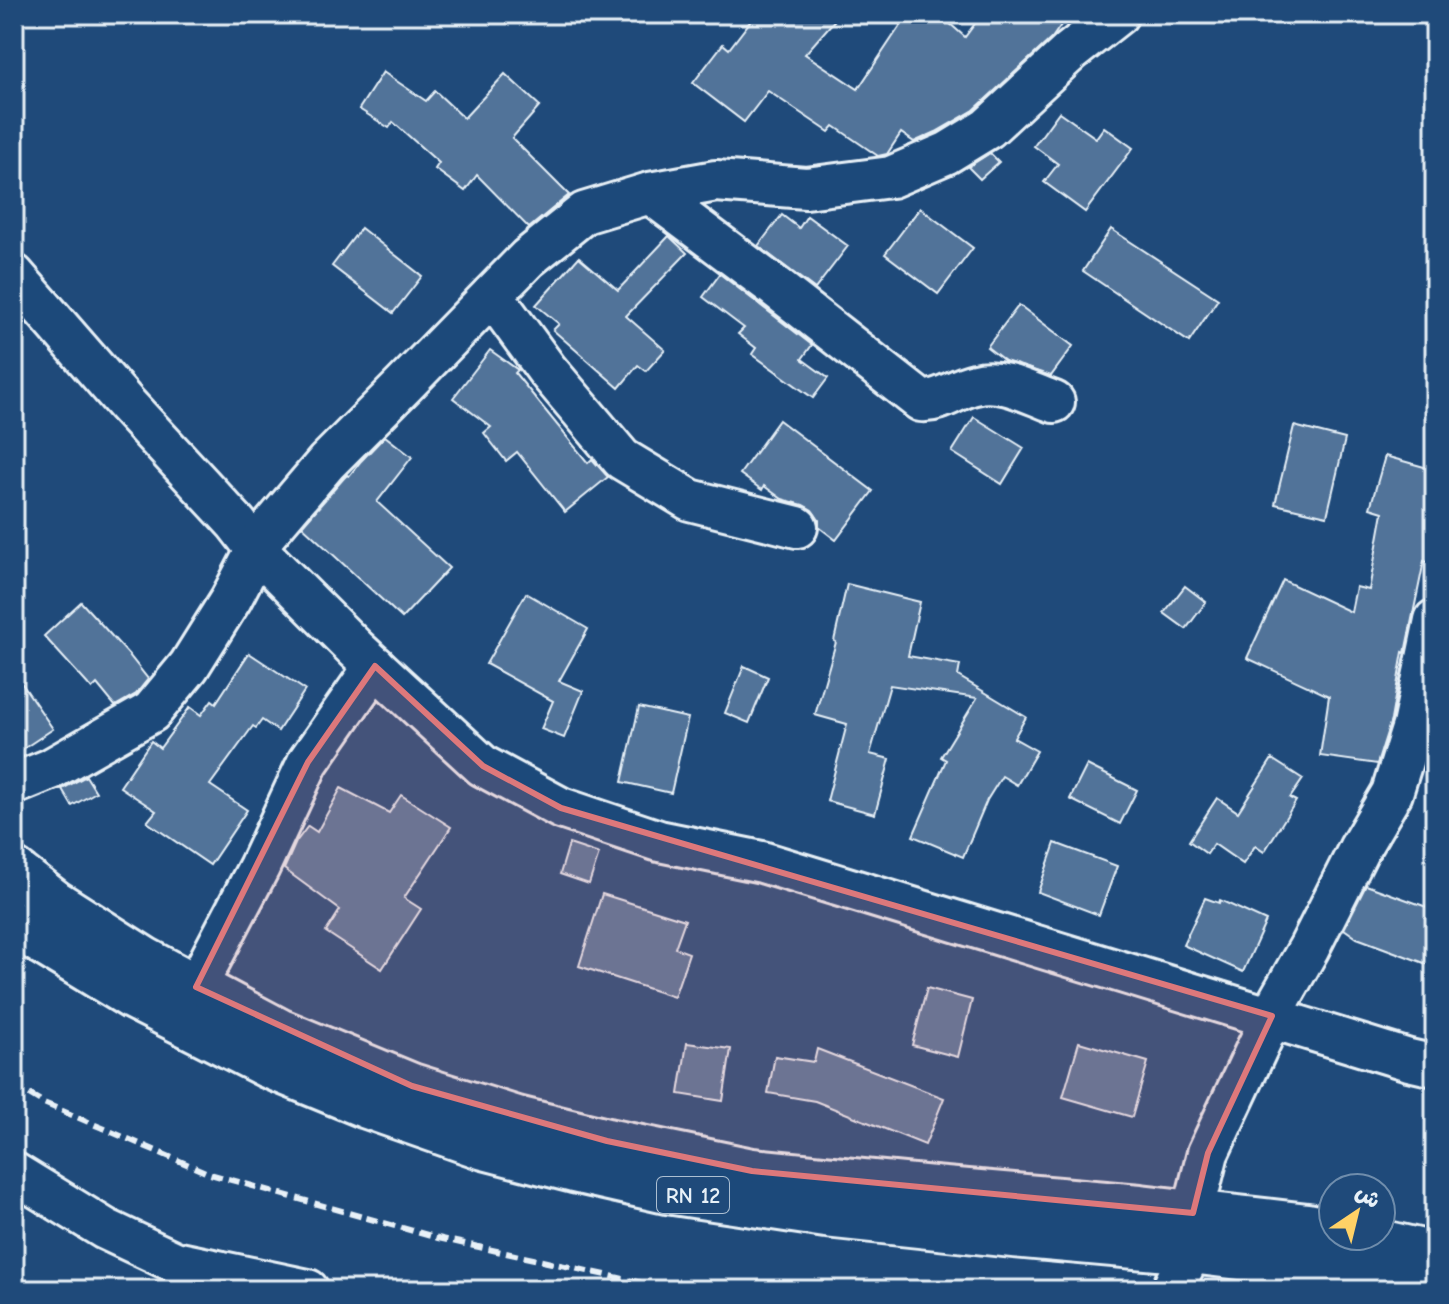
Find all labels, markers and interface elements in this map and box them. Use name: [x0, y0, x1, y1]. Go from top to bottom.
north arrow: [1317, 1172, 1397, 1252]
road number: RN 12: [657, 1177, 729, 1213]
text: ش: [1351, 1179, 1385, 1214]

